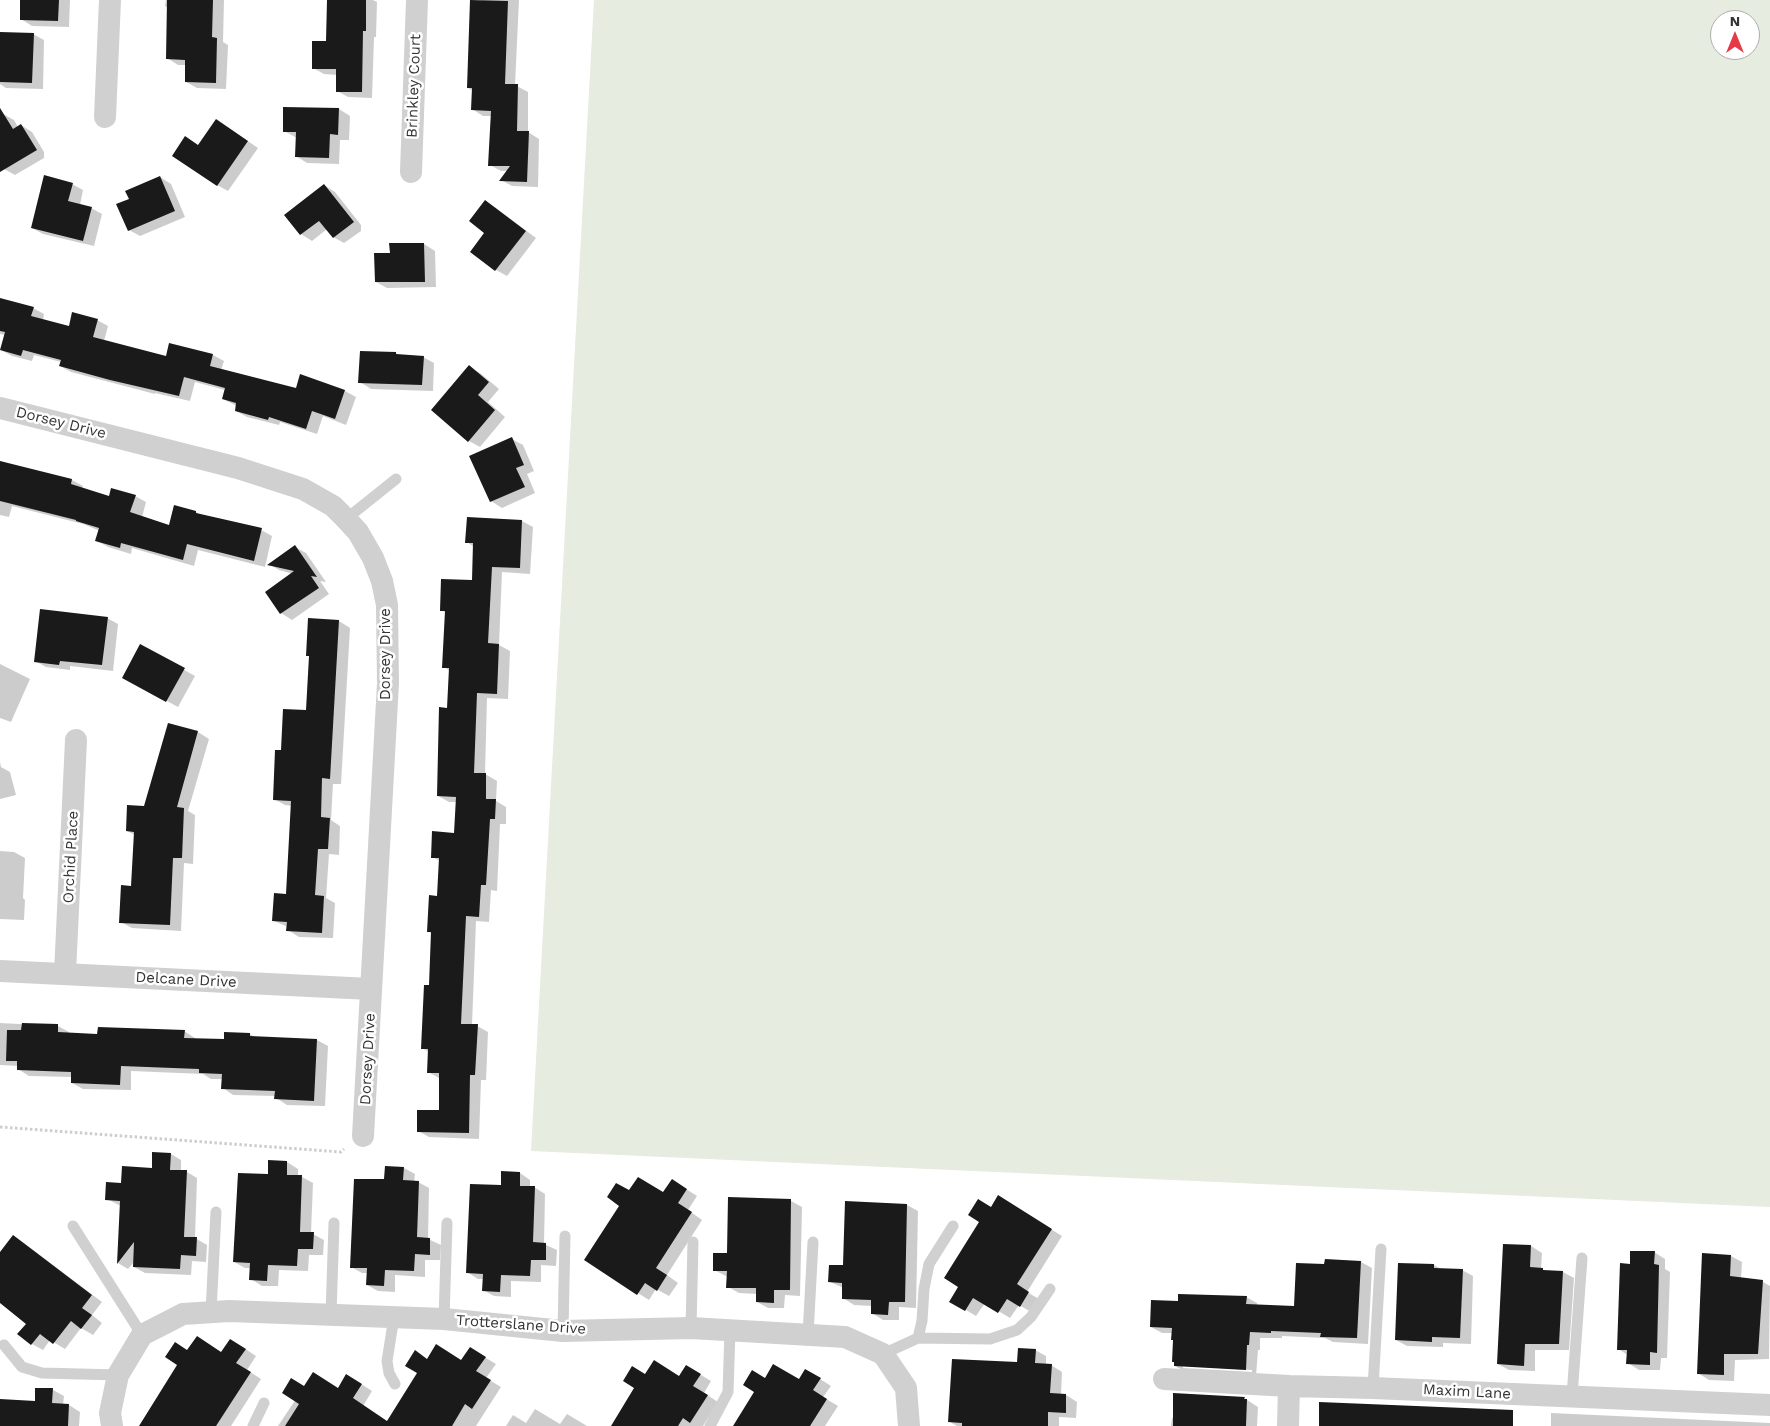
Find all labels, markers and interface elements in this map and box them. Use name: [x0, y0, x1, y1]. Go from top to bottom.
north arrow: [1710, 10, 1760, 60]
text: N: [1730, 13, 1740, 29]
street label: Brinkley Court: [403, 34, 425, 138]
street label: Dorsey Drive: [14, 403, 108, 443]
street label: Dorsey Drive: [377, 608, 395, 700]
street label: Orchid Place: [60, 810, 82, 904]
street label: Delcane Drive: [135, 968, 237, 992]
street label: Dorsey Drive: [357, 1013, 379, 1105]
street label: Trotterslane Drive: [455, 1311, 587, 1339]
street label: Maxim Lane: [1423, 1381, 1511, 1403]

